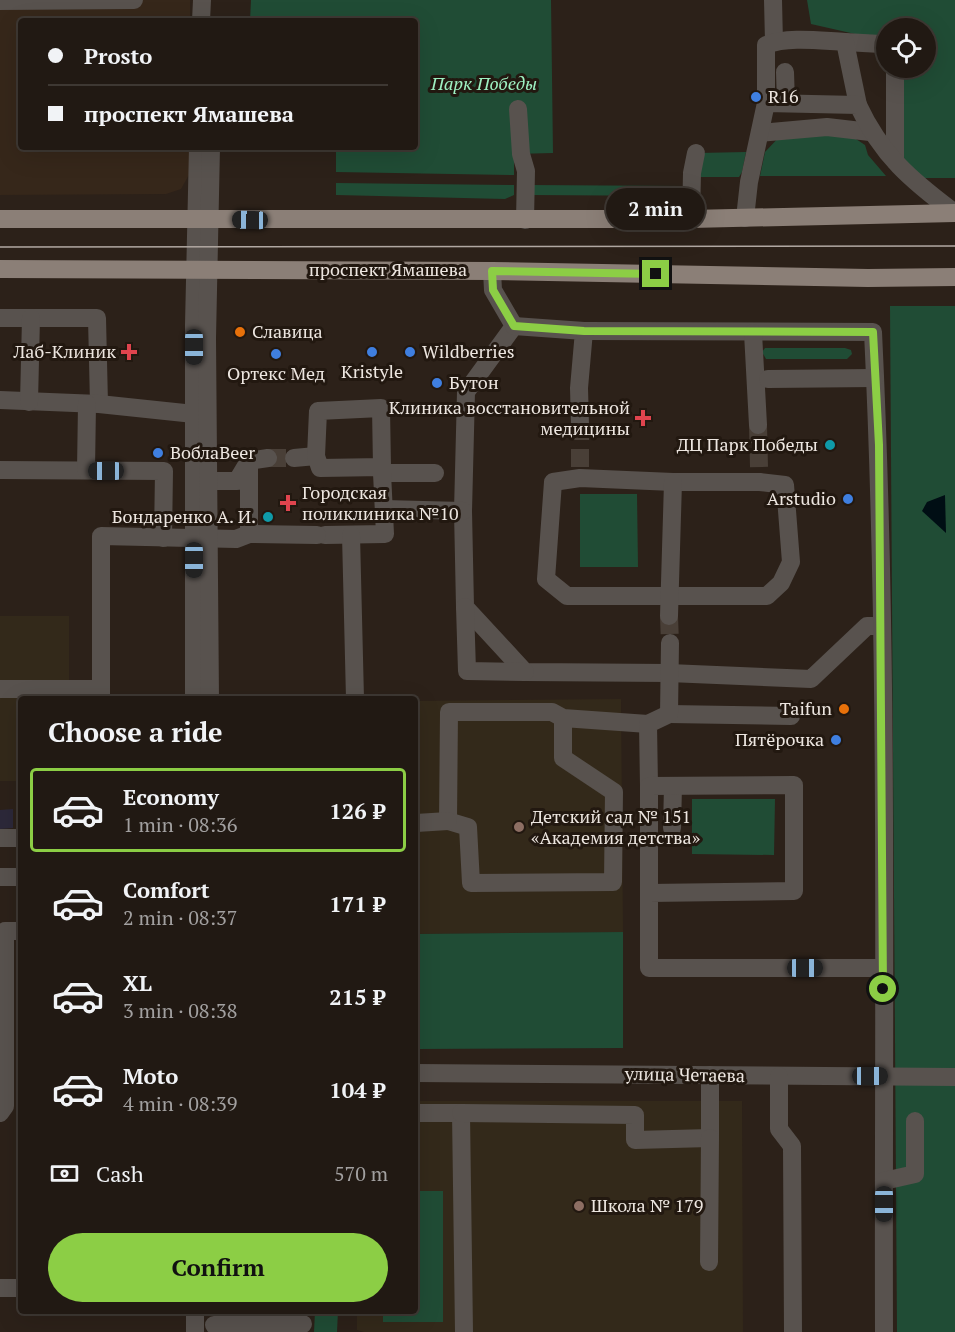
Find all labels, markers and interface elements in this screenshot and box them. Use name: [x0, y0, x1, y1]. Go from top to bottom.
map controls: [876, 18, 936, 78]
button: locate: [876, 18, 936, 78]
text: Prosto: [84, 41, 152, 70]
park label: Парк Победы: [430, 71, 537, 95]
place label: R16: [768, 84, 799, 108]
marker: R16: [749, 90, 763, 104]
text: проспект Ямашева: [84, 99, 294, 128]
callout: 2 min: [606, 187, 706, 229]
text: 2 min: [628, 195, 683, 222]
car: [232, 211, 268, 229]
street label: проспект Ямашева: [309, 257, 467, 281]
route end: [642, 260, 669, 287]
place label: Славица: [252, 319, 323, 343]
marker: Славица: [233, 325, 247, 339]
car: [185, 329, 203, 365]
place label: Лаб-Клиник: [13, 339, 116, 363]
place label: Wildberries: [422, 339, 515, 363]
marker: Лаб-Клиник: [120, 343, 138, 361]
marker: Kristyle: [365, 345, 379, 359]
marker: Wildberries: [403, 345, 417, 359]
marker: Ортекс Мед: [269, 347, 283, 361]
place label: Kristyle: [341, 359, 403, 383]
place label: Ортекс Мед: [227, 361, 325, 385]
place label: Бутон: [449, 370, 499, 394]
marker: Бутон: [430, 376, 444, 390]
place label: Клиника восстановительной медицины: [389, 395, 630, 440]
marker: Клиника восстановительной медицины: [634, 409, 652, 427]
place label: ДЦ Парк Победы: [677, 432, 818, 456]
marker: ДЦ Парк Победы: [823, 438, 837, 452]
place label: ВоблаBeer: [170, 440, 255, 464]
marker: ВоблаBeer: [151, 446, 165, 460]
car: [88, 462, 124, 480]
place label: Городская поликлиника №10: [302, 480, 459, 525]
place label: Arstudio: [767, 486, 836, 510]
marker: Arstudio: [841, 492, 855, 506]
marker: Городская поликлиника №10: [279, 494, 297, 512]
place label: Бондаренко А. И.: [112, 504, 256, 528]
marker: Бондаренко А. И.: [261, 510, 275, 524]
car: [185, 542, 203, 578]
place label: Taifun: [780, 696, 832, 720]
marker: Taifun: [837, 702, 851, 716]
text: Choose a ride: [48, 714, 223, 750]
place label: Пятёрочка: [735, 727, 824, 751]
marker: Пятёрочка: [829, 733, 843, 747]
text: Economy: [123, 782, 219, 811]
icon: car: [51, 783, 105, 837]
text: 126 ₽: [329, 796, 385, 825]
place label: Детский сад № 151 «Академия детства»: [531, 804, 701, 849]
text: 1 min · 08:36: [123, 811, 237, 838]
marker: Детский сад № 151 «Академия детства»: [512, 820, 526, 834]
text: Comfort: [123, 875, 209, 904]
icon: car: [51, 876, 105, 930]
text: 171 ₽: [329, 889, 385, 918]
text: 2 min · 08:37: [123, 904, 237, 931]
car: [787, 959, 823, 977]
text: XL: [123, 968, 152, 997]
icon: car: [51, 969, 105, 1023]
route start: [869, 975, 896, 1002]
text: 215 ₽: [329, 982, 385, 1011]
text: 3 min · 08:38: [123, 997, 237, 1024]
text: Moto: [123, 1061, 178, 1090]
street label: улица Четаева: [624, 1061, 745, 1087]
icon: car: [51, 1062, 105, 1116]
car: [852, 1067, 888, 1085]
text: 104 ₽: [329, 1075, 385, 1104]
text: 4 min · 08:39: [123, 1090, 237, 1117]
icon: cash: [48, 1157, 81, 1190]
text: Cash: [96, 1159, 144, 1188]
text: 570 m: [334, 1160, 388, 1187]
car: [875, 1186, 893, 1222]
place label: Школа № 179: [591, 1193, 703, 1217]
marker: Школа № 179: [572, 1199, 586, 1213]
button: Confirm: [48, 1233, 388, 1302]

